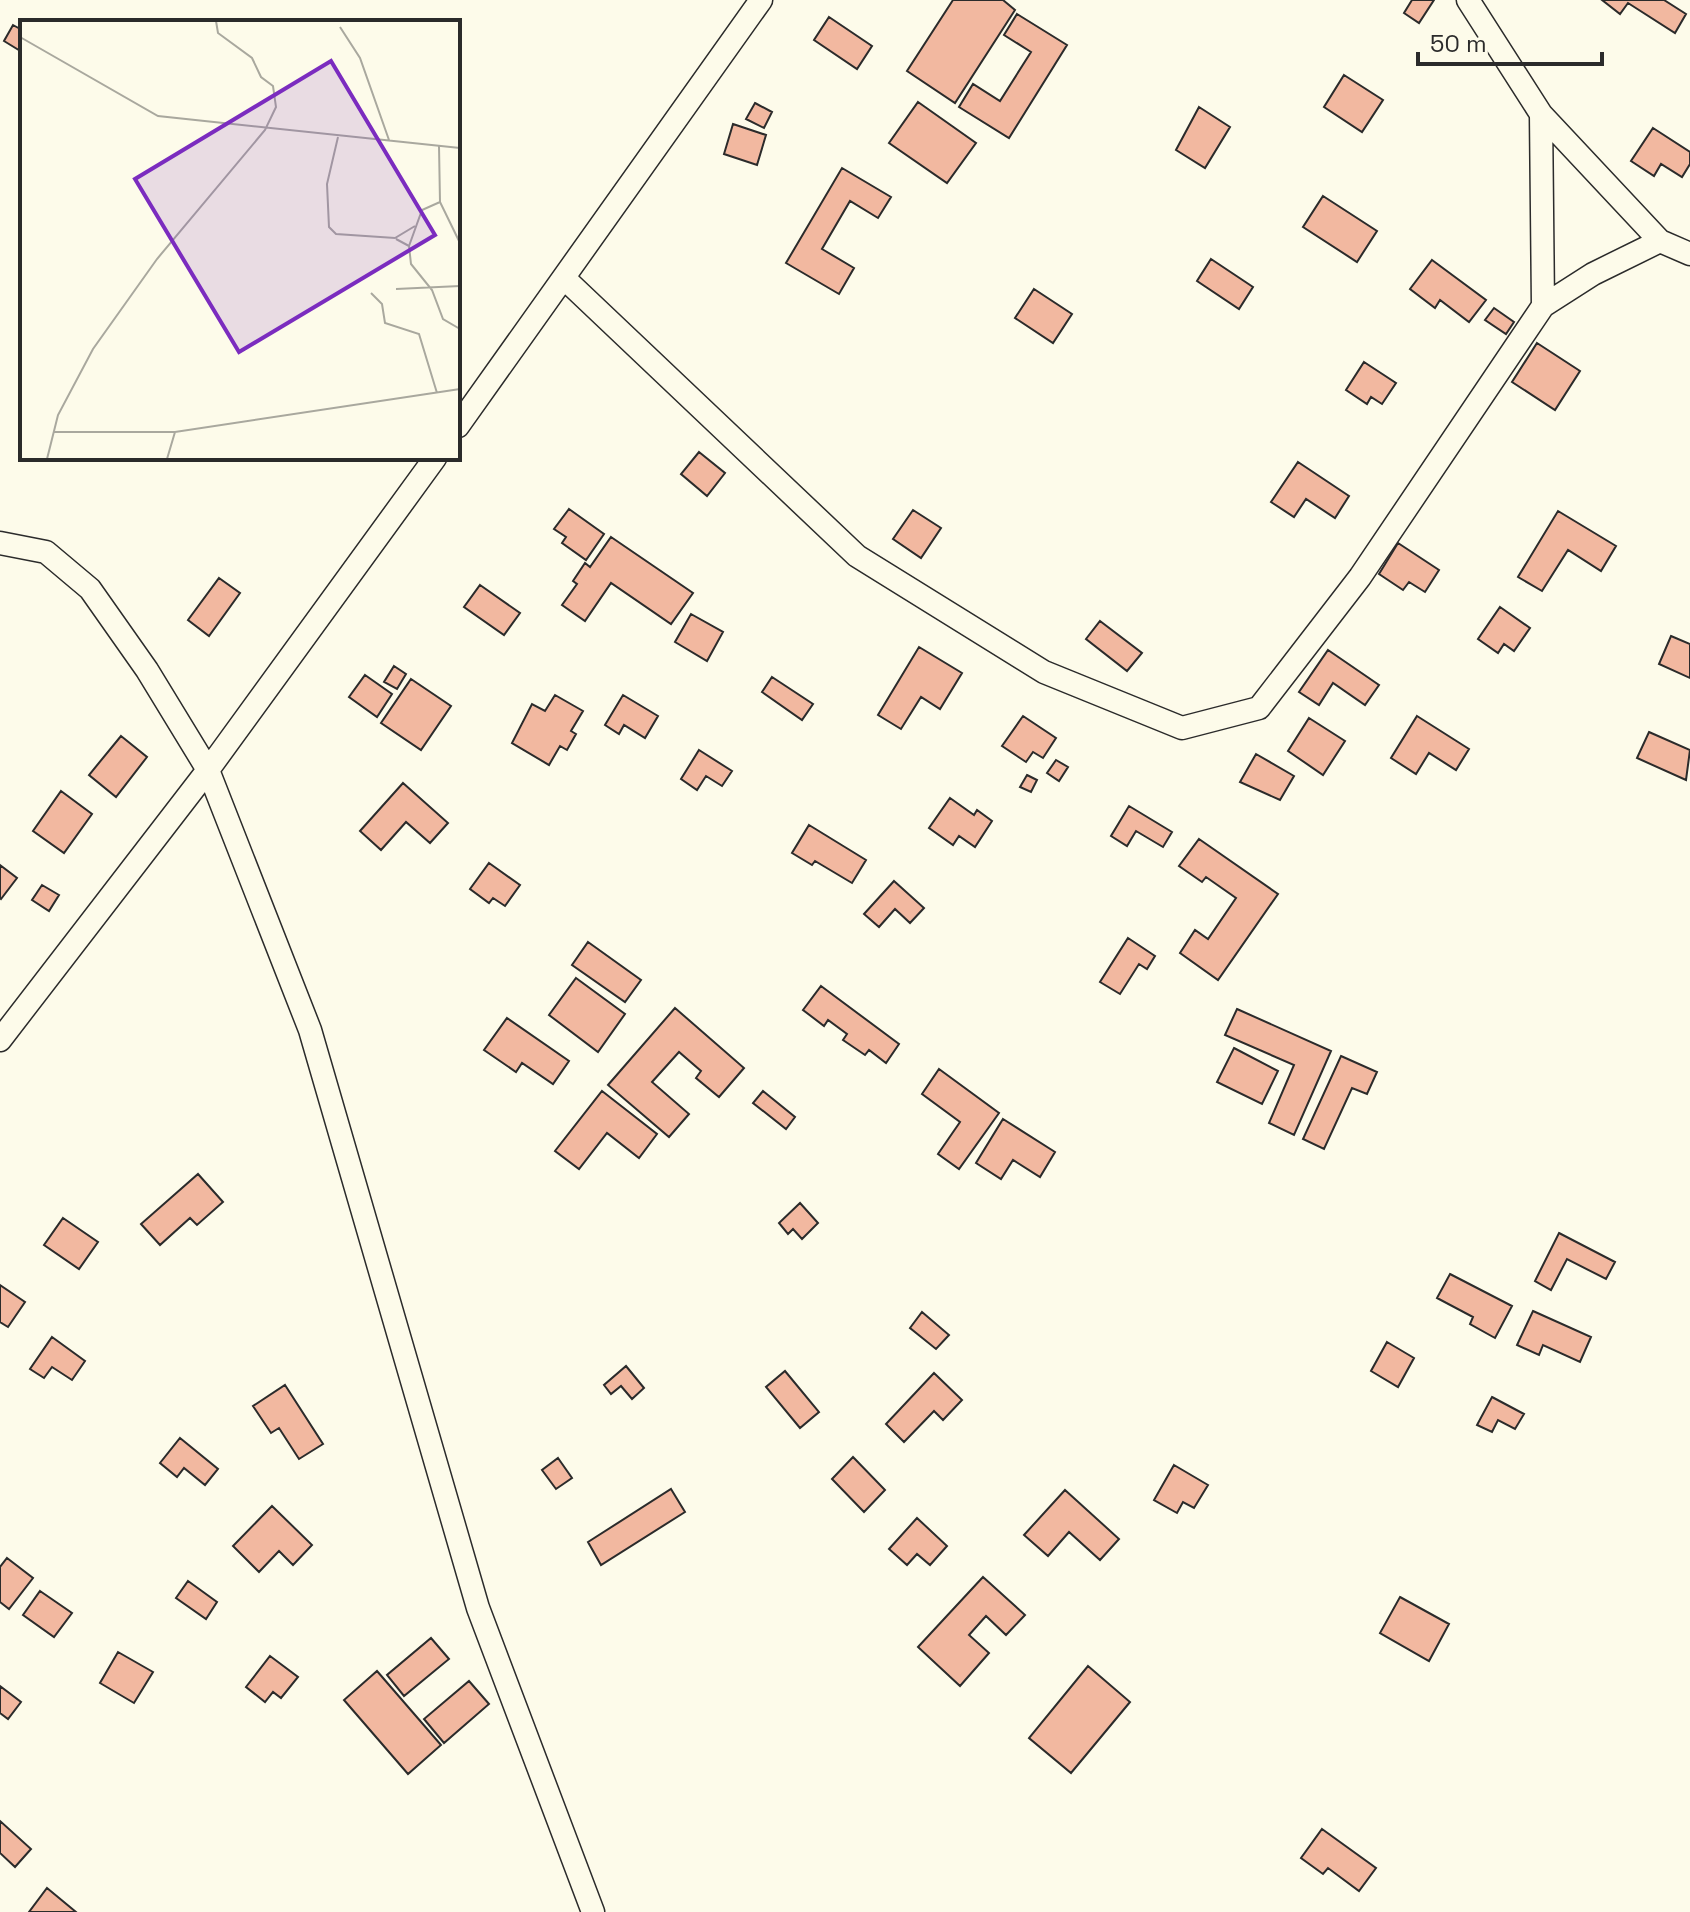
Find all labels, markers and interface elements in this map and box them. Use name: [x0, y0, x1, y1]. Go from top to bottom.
scale bar: [1418, 16, 1602, 66]
inset map: [20, 20, 460, 460]
text: 50 m: [1430, 28, 1487, 59]

